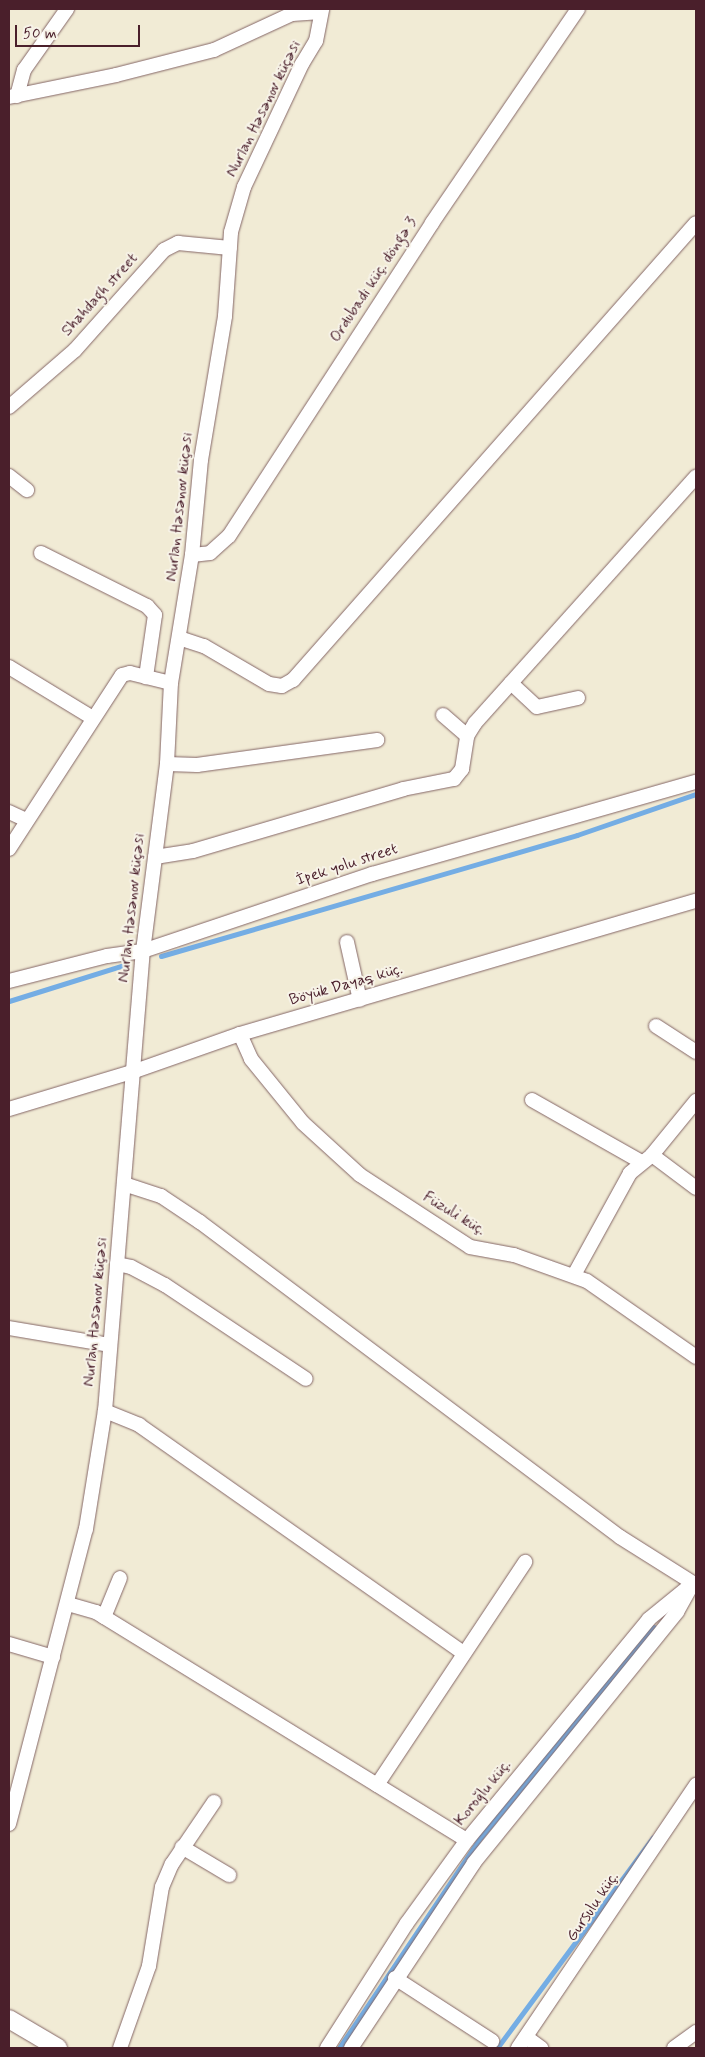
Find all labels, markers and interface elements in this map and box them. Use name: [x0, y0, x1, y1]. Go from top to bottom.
scale bar: [18, 15, 142, 47]
text: 50 m: [23, 24, 57, 44]
street label: Nurlan Həsənov küçəsi: [222, 37, 306, 181]
street label: Ordubadi küç. döngə 3: [327, 214, 421, 346]
street label: Shahdagh street: [58, 249, 142, 341]
street label: Nurlan Həsənov küçəsi: [163, 431, 197, 583]
street label: Nurlan Həsənov küçəsi: [115, 832, 149, 984]
street label: İpek yolu street: [295, 840, 399, 890]
street label: Böyük Dayaq küç.: [286, 959, 406, 1011]
street label: Füzuli küç.: [419, 1188, 489, 1240]
street label: Nurlan Həsənov küçəsi: [80, 1236, 112, 1388]
street label: Koroğlu küç.: [451, 1756, 515, 1830]
street label: Gursulu küç.: [563, 1869, 623, 1945]

